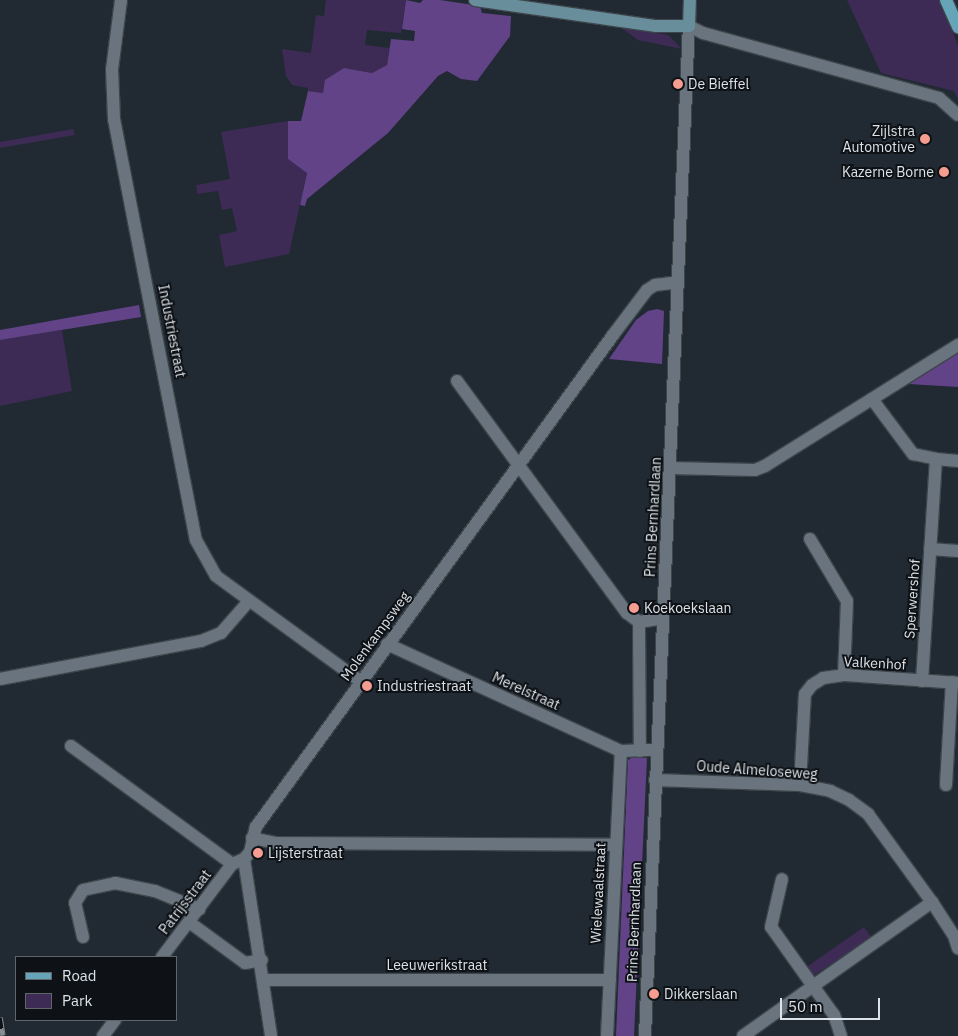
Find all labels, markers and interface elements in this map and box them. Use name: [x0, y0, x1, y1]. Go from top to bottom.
place label: De Bieffel: [688, 76, 749, 92]
marker: De Bieffel: [672, 78, 684, 90]
place label: Zijlstra Automotive: [842, 123, 915, 156]
marker: Zijlstra Automotive: [919, 133, 931, 145]
place label: Kazerne Borne: [842, 164, 934, 180]
marker: Kazerne Borne: [938, 166, 950, 178]
street label: Industriestraat: [155, 283, 189, 379]
street label: Prins Bernhardlaan: [641, 456, 665, 578]
street label: Sperwershof: [901, 559, 923, 639]
street label: Molenkampsweg: [337, 588, 413, 684]
place label: Koekoekslaan: [644, 600, 731, 616]
marker: Koekoekslaan: [628, 602, 640, 614]
street label: Valkenhof: [843, 653, 907, 673]
street label: Merelstraat: [490, 669, 562, 713]
place label: Industriestraat: [377, 678, 471, 694]
marker: Industriestraat: [361, 680, 373, 692]
street label: Oude Almeloseweg: [696, 757, 818, 783]
street label: Wielewaalstraat: [587, 842, 609, 944]
place label: Lijsterstraat: [268, 845, 343, 861]
marker: Lijsterstraat: [252, 847, 264, 859]
street label: Prins Bernhardlaan: [624, 862, 644, 982]
street label: Patrijsstraat: [155, 867, 215, 937]
legend: [15, 956, 178, 1021]
street label: Leeuwerikstraat: [386, 957, 488, 973]
text: Road: [62, 966, 97, 985]
place label: Dikkerslaan: [664, 986, 738, 1002]
marker: Dikkerslaan: [648, 988, 660, 1000]
scale bar: [783, 988, 883, 1020]
text: Park: [62, 991, 92, 1010]
text: 50 m: [788, 997, 823, 1016]

